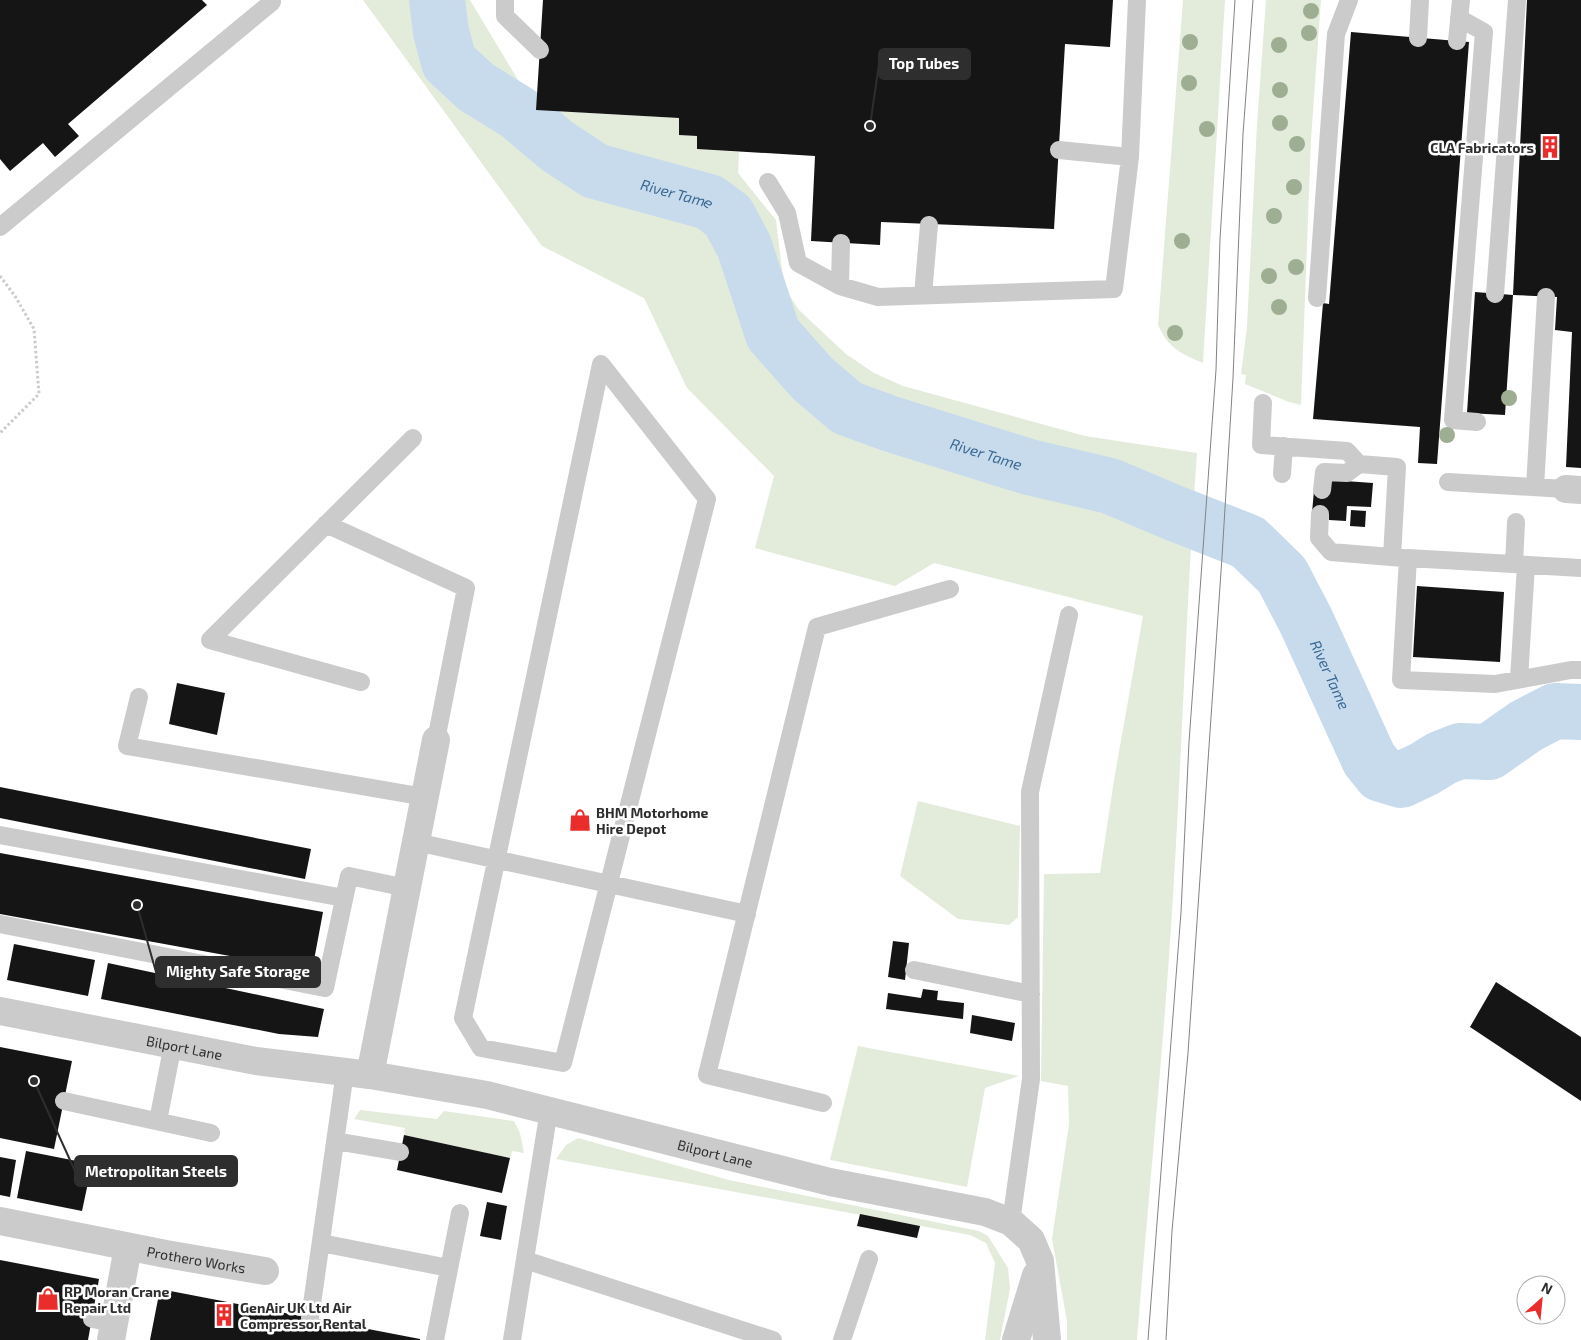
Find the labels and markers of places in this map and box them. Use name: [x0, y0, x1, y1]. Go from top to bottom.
callout: Top Tubes: [879, 49, 970, 79]
building icon: CLA Fabricators: [1537, 134, 1563, 160]
place label: CLA Fabricators: [1430, 139, 1534, 156]
place label: BHM Motorhome Hire Depot: [596, 804, 708, 837]
shop icon: BHM Motorhome Hire Depot: [567, 807, 593, 833]
callout: Mighty Safe Storage: [156, 957, 320, 987]
callout: Metropolitan Steels: [75, 1156, 237, 1186]
place label: RP Moran Crane Repair Ltd: [64, 1283, 169, 1316]
shop icon: RP Moran Crane Repair Ltd: [35, 1286, 61, 1312]
place label: GenAir UK Ltd Air Compressor Rental: [240, 1299, 367, 1332]
building icon: GenAir UK Ltd Air Compressor Rental: [211, 1302, 237, 1328]

